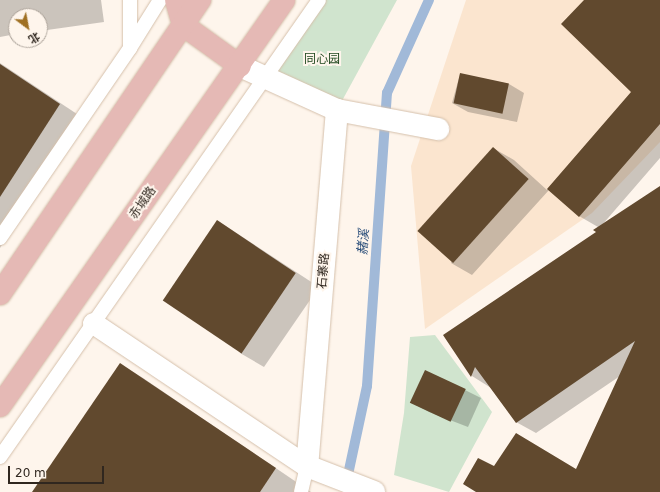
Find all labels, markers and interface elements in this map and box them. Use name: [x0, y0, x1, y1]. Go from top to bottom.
north arrow: [8, 8, 48, 48]
text: 北: [26, 29, 42, 46]
park label: 同心园: [304, 53, 340, 67]
street label: 赤城路: [127, 184, 159, 222]
water label: 赭溪: [355, 228, 373, 256]
street label: 石寨路: [315, 252, 333, 290]
scale bar: [10, 458, 106, 484]
text: 20 m: [15, 466, 46, 480]

